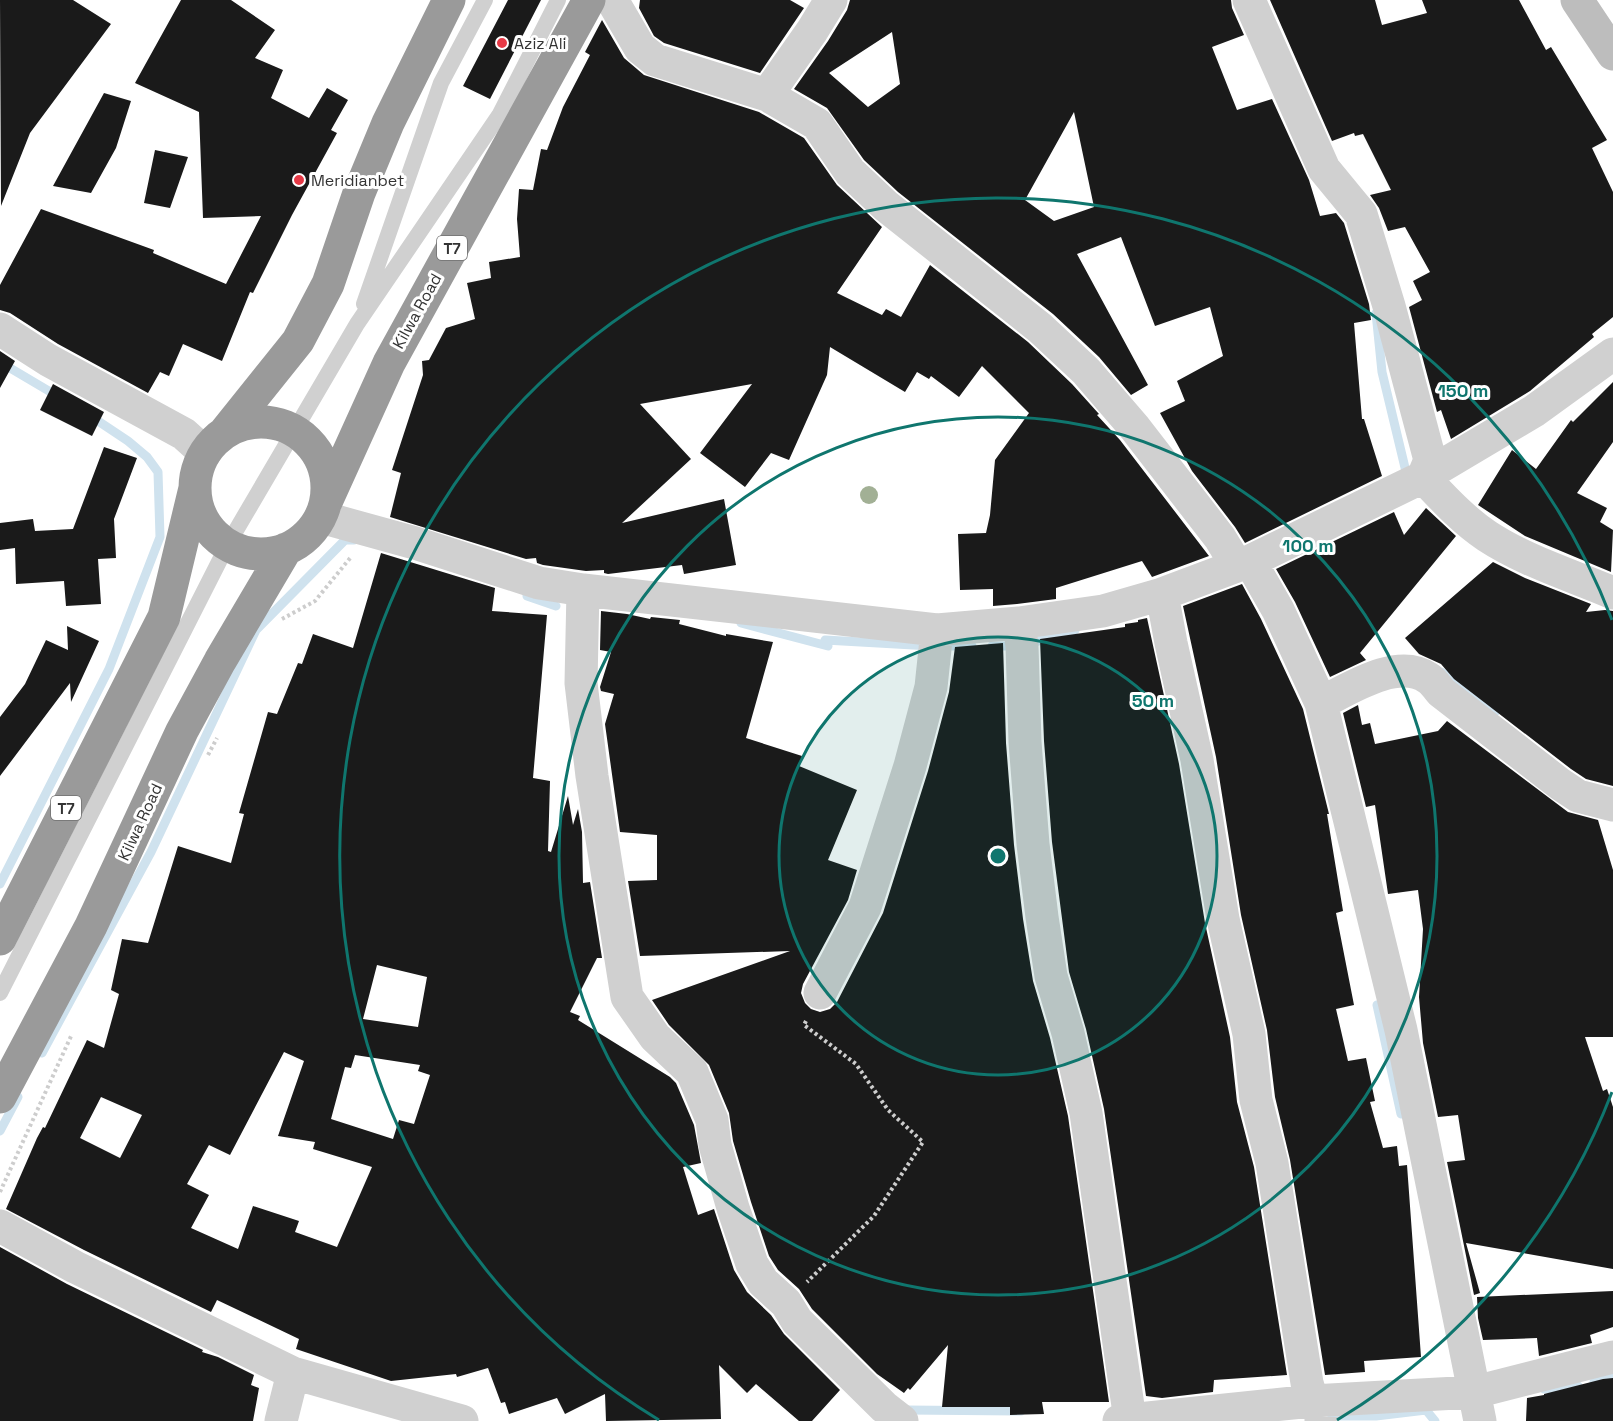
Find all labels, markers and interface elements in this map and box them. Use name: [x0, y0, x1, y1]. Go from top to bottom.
place label: Aziz Ali: [514, 33, 567, 54]
marker: Aziz Ali: [495, 36, 509, 50]
place label: Meridianbet: [311, 170, 404, 191]
marker: Meridianbet: [292, 173, 306, 187]
road number: T7: [437, 236, 467, 260]
street label: Kilwa Road: [388, 270, 446, 352]
text: 150 m: [1438, 379, 1488, 402]
text: 100 m: [1282, 534, 1334, 557]
text: 50 m: [1132, 689, 1174, 712]
street label: Kilwa Road: [113, 780, 167, 864]
road number: T7: [51, 796, 81, 820]
centre of rings: [988, 846, 1008, 866]

